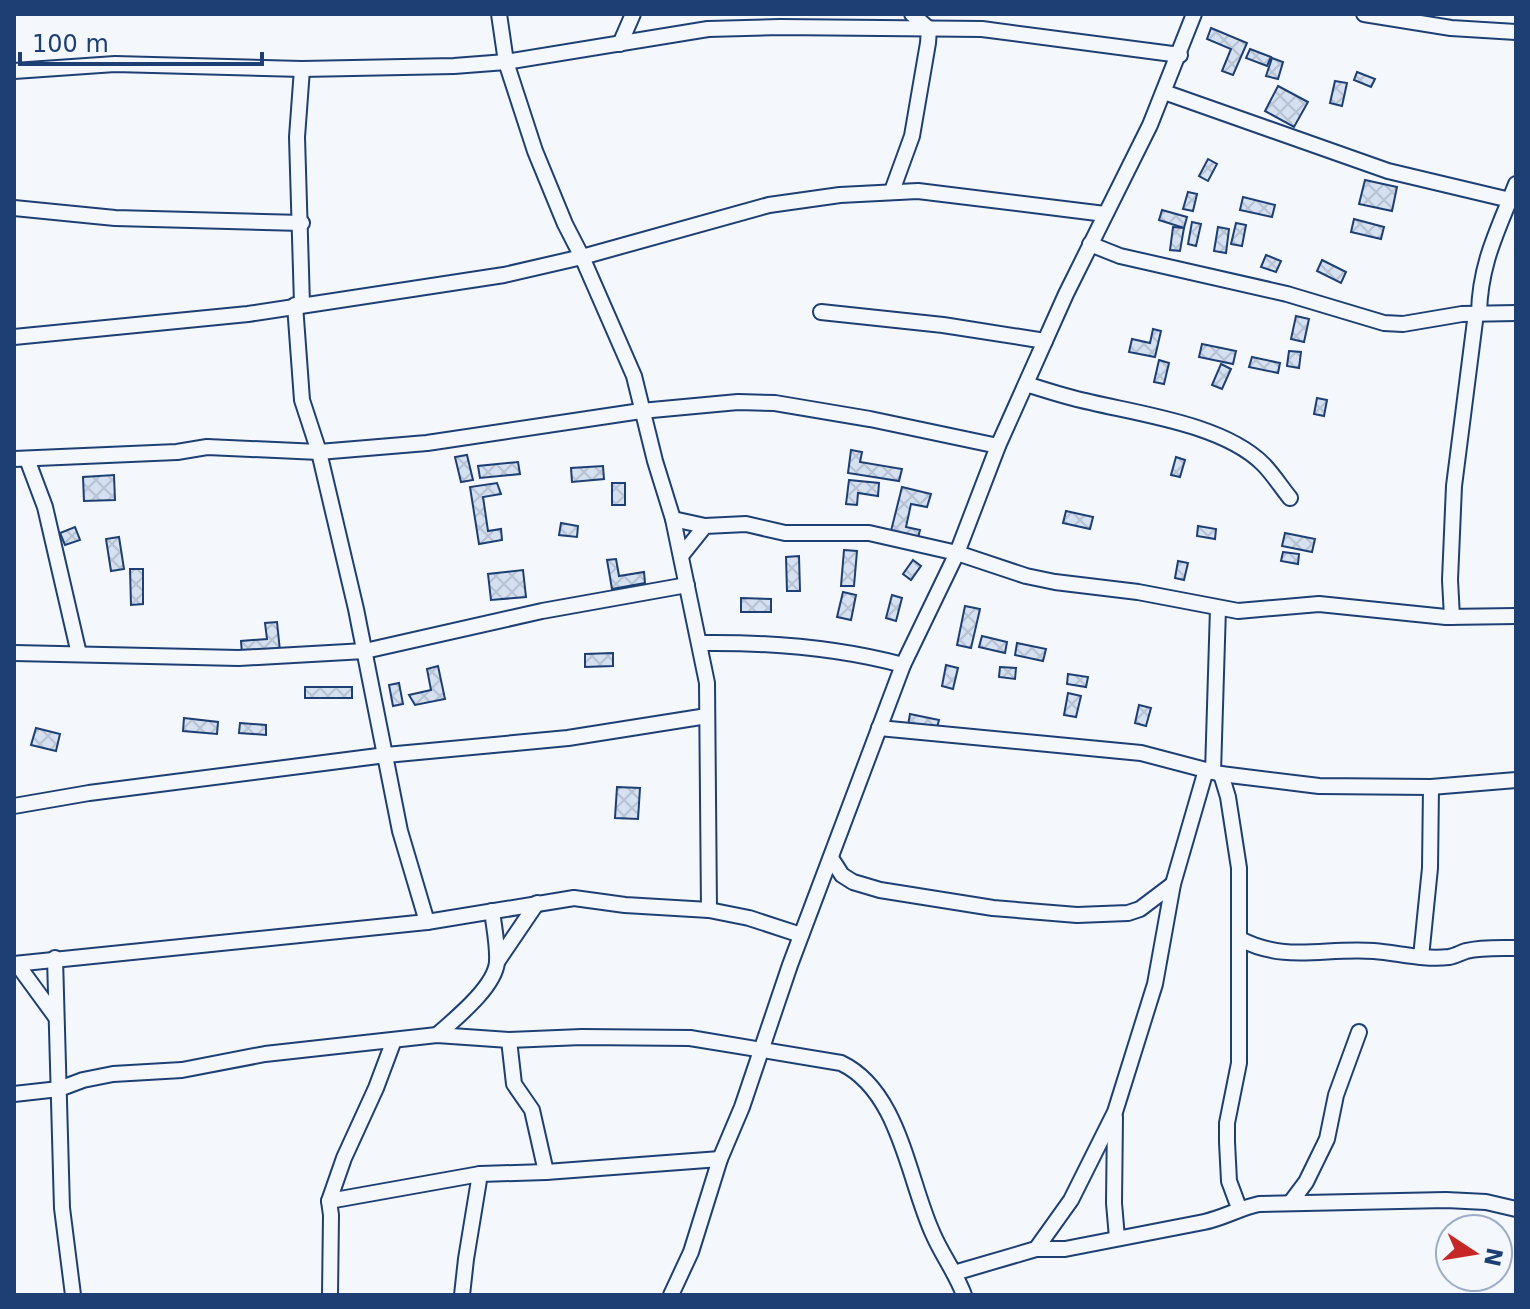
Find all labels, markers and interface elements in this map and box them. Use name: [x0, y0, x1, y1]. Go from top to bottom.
scale bar: [20, 16, 262, 66]
text: 100 m: [32, 30, 109, 58]
north arrow: [1434, 1213, 1514, 1293]
text: N: [1479, 1245, 1507, 1269]

